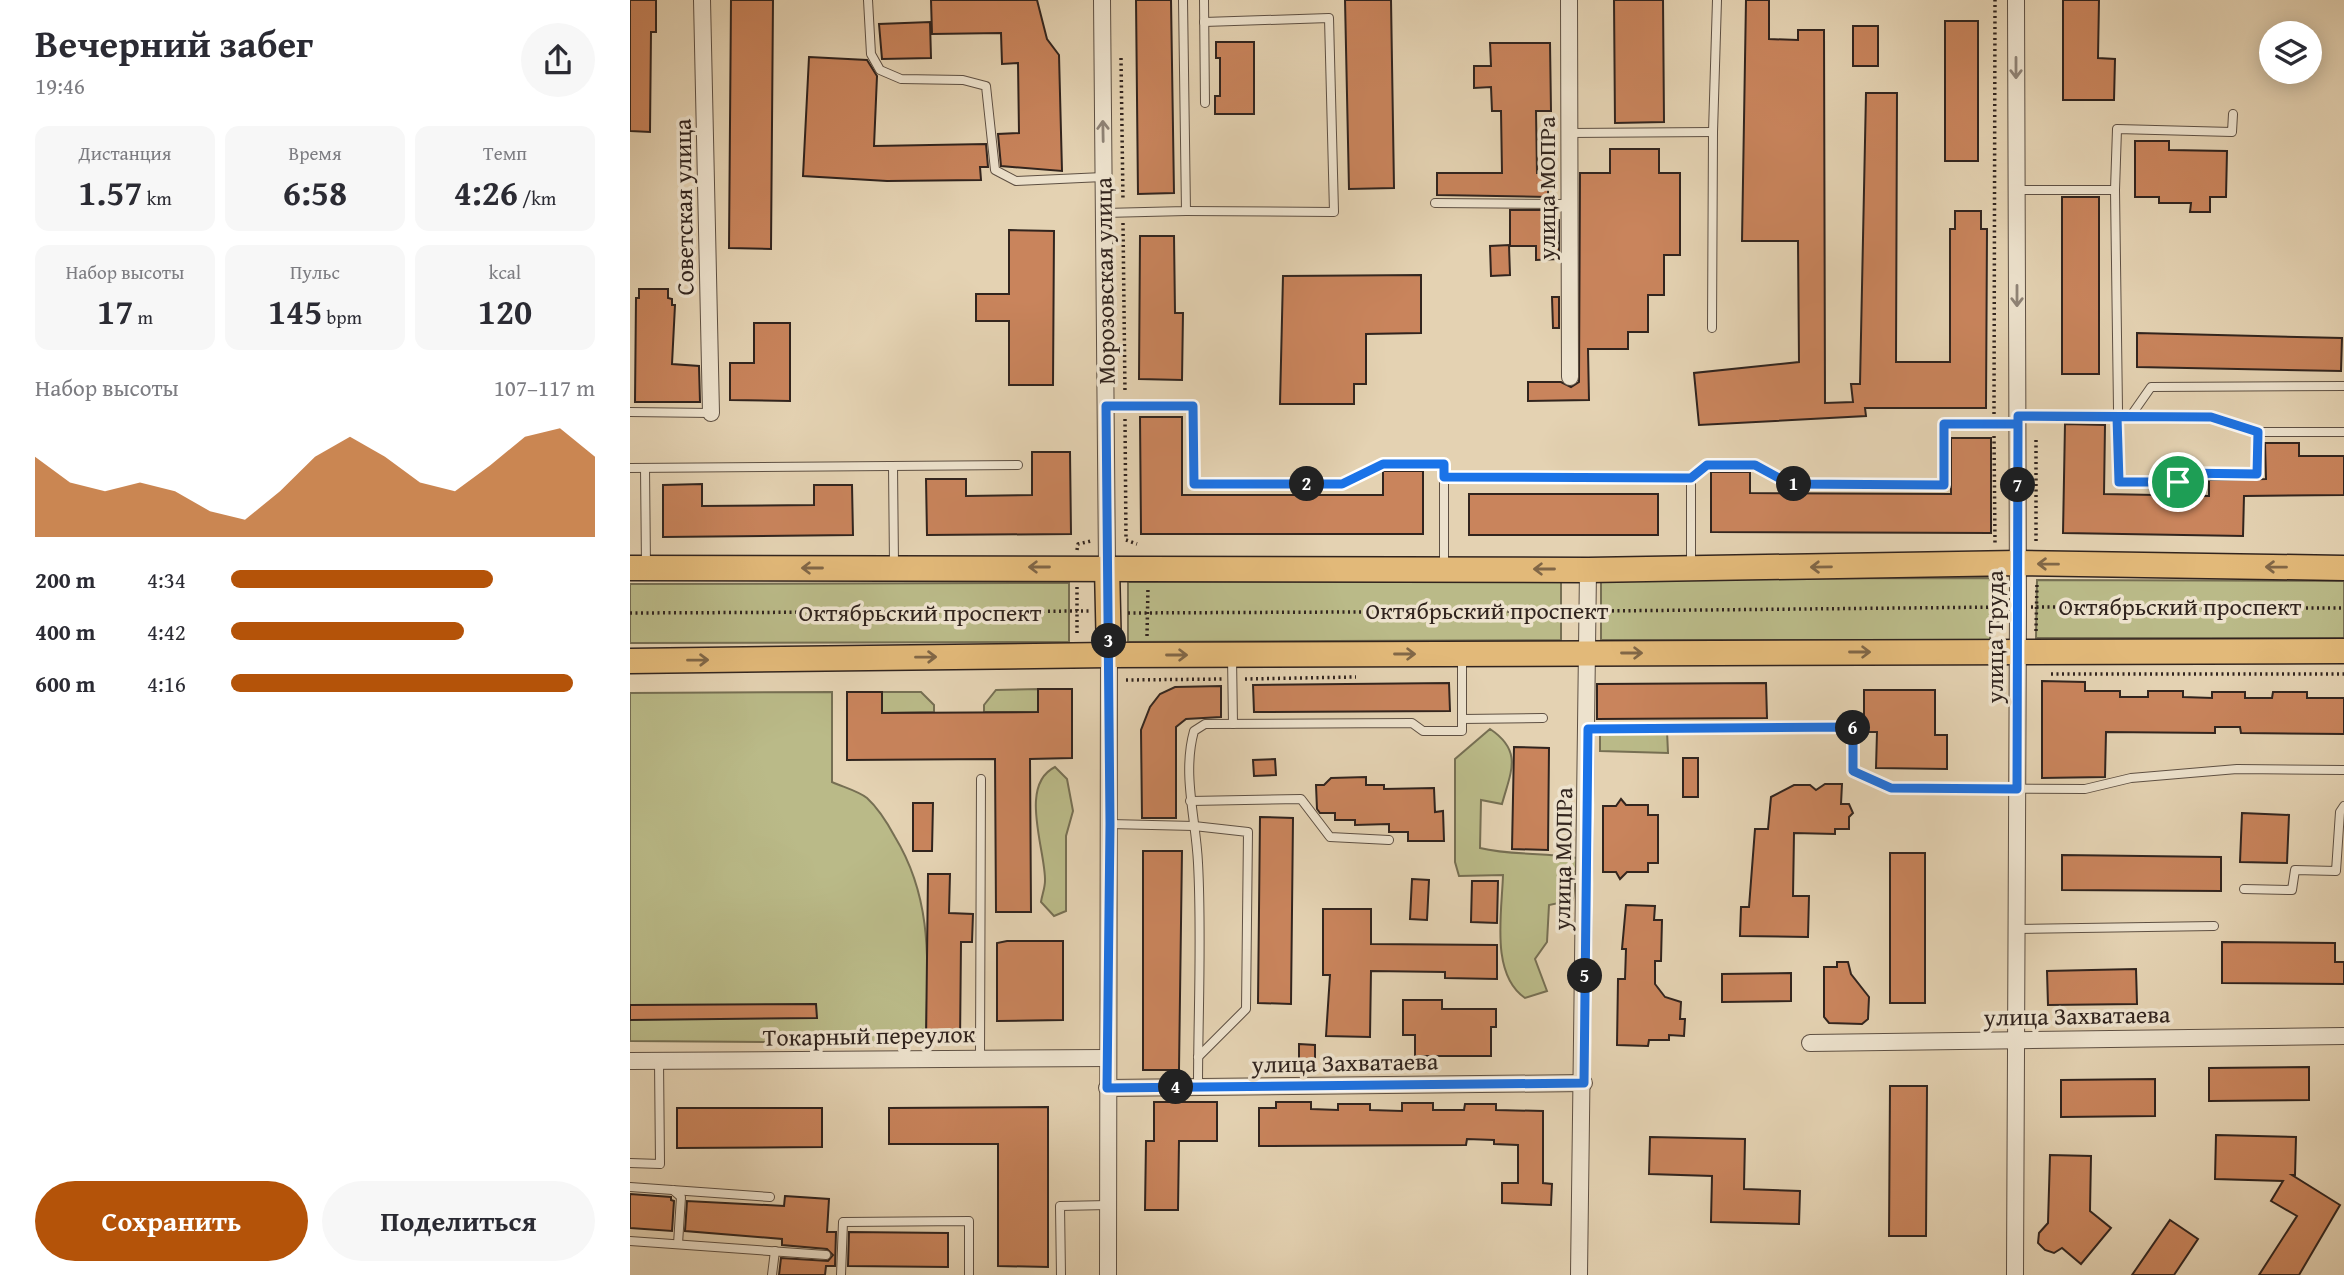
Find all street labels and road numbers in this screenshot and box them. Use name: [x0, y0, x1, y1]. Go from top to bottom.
street label: улица МОПРа: [1529, 116, 1564, 261]
street label: Советская улица: [664, 118, 703, 296]
street label: Морозовская улица: [1085, 176, 1124, 385]
street label: улица Труда: [1977, 570, 2012, 705]
street label: Октябрьский проспект: [2059, 589, 2302, 624]
street label: Октябрьский проспект: [1366, 593, 1609, 628]
street label: Октябрьский проспект: [799, 595, 1042, 630]
street label: улица МОПРа: [1544, 786, 1581, 932]
street label: улица Захватаева: [1982, 996, 2171, 1035]
street label: Токарный переулок: [763, 1016, 976, 1055]
street label: улица Захватаева: [1250, 1043, 1439, 1082]

